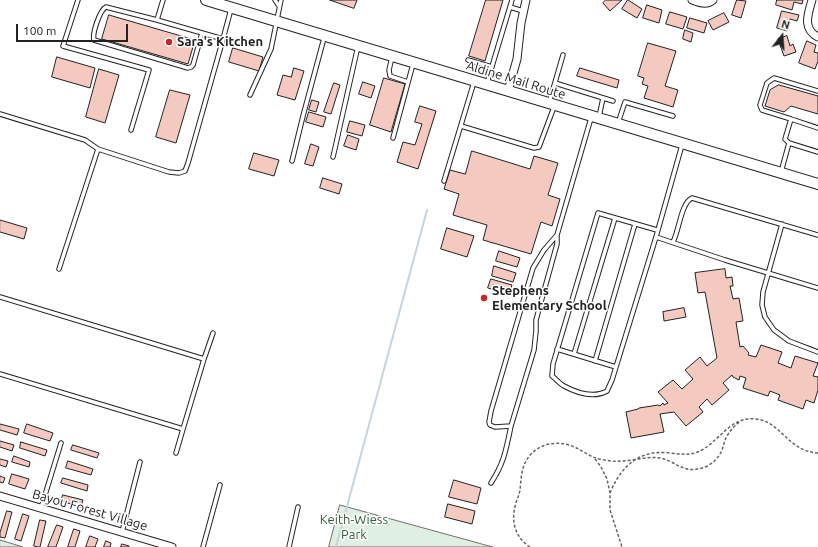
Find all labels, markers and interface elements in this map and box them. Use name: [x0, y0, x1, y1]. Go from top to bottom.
scale bar: [18, 16, 130, 42]
north arrow: [762, 16, 802, 56]
text: N: [780, 18, 791, 31]
text: 100 m: [23, 24, 56, 37]
place label: Sara's Kitchen: [177, 34, 263, 50]
marker: Sara's Kitchen: [164, 37, 174, 47]
street label: Aldine Mail Route: [464, 57, 568, 103]
place label: Stephens Elementary School: [492, 283, 607, 314]
marker: Stephens Elementary School: [479, 293, 489, 303]
street label: Bayou Forest Village: [30, 486, 150, 534]
park label: Keith-Wiess Park: [320, 512, 388, 543]

